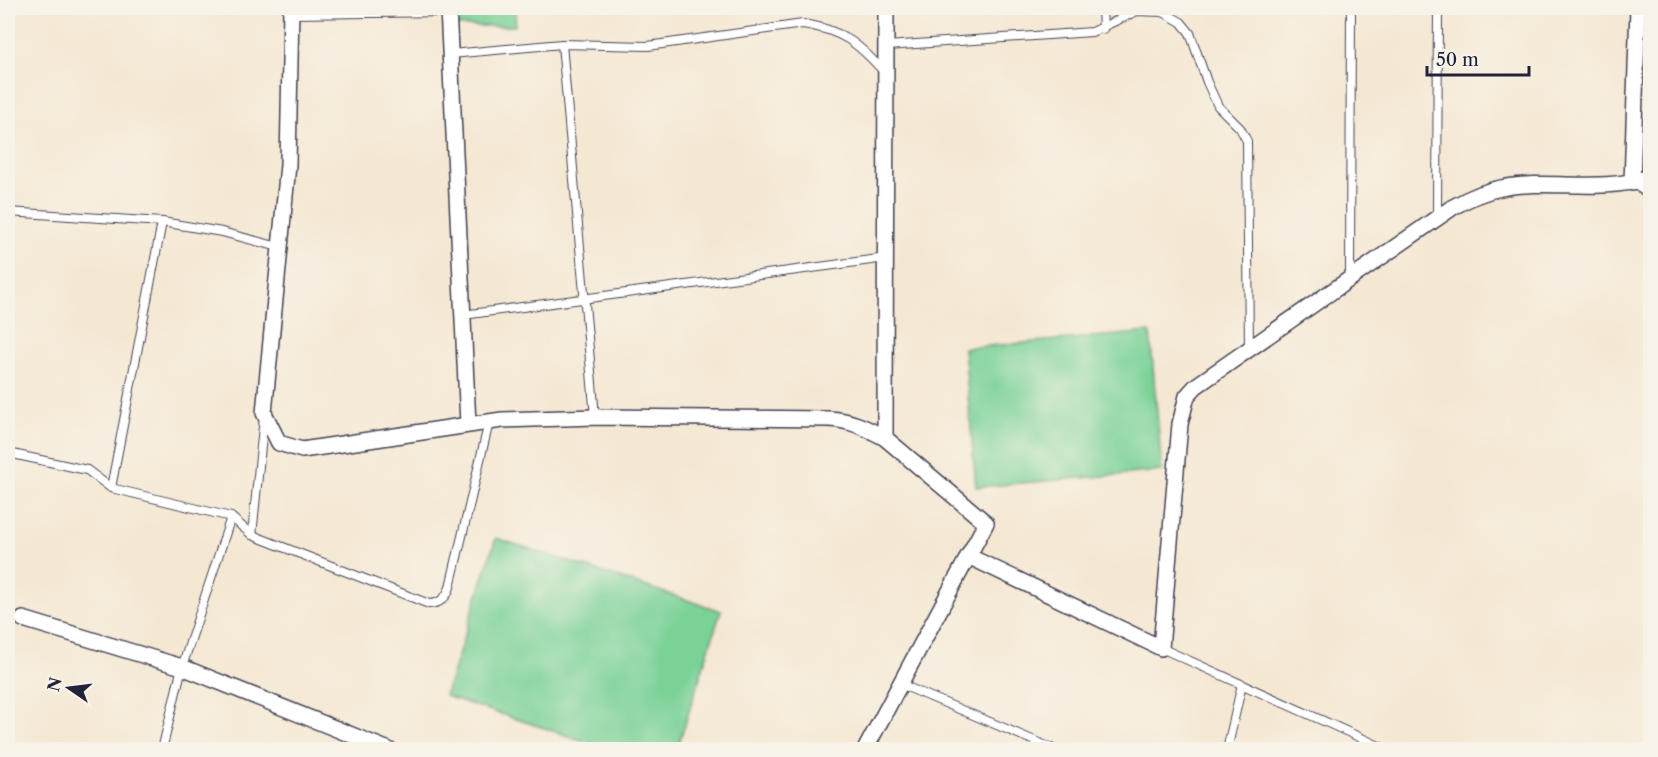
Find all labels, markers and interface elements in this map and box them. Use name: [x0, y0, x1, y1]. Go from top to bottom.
scale bar: [1427, 39, 1529, 77]
text: 50 m: [1436, 49, 1479, 71]
north arrow: [39, 658, 99, 718]
text: N: [43, 675, 66, 694]

